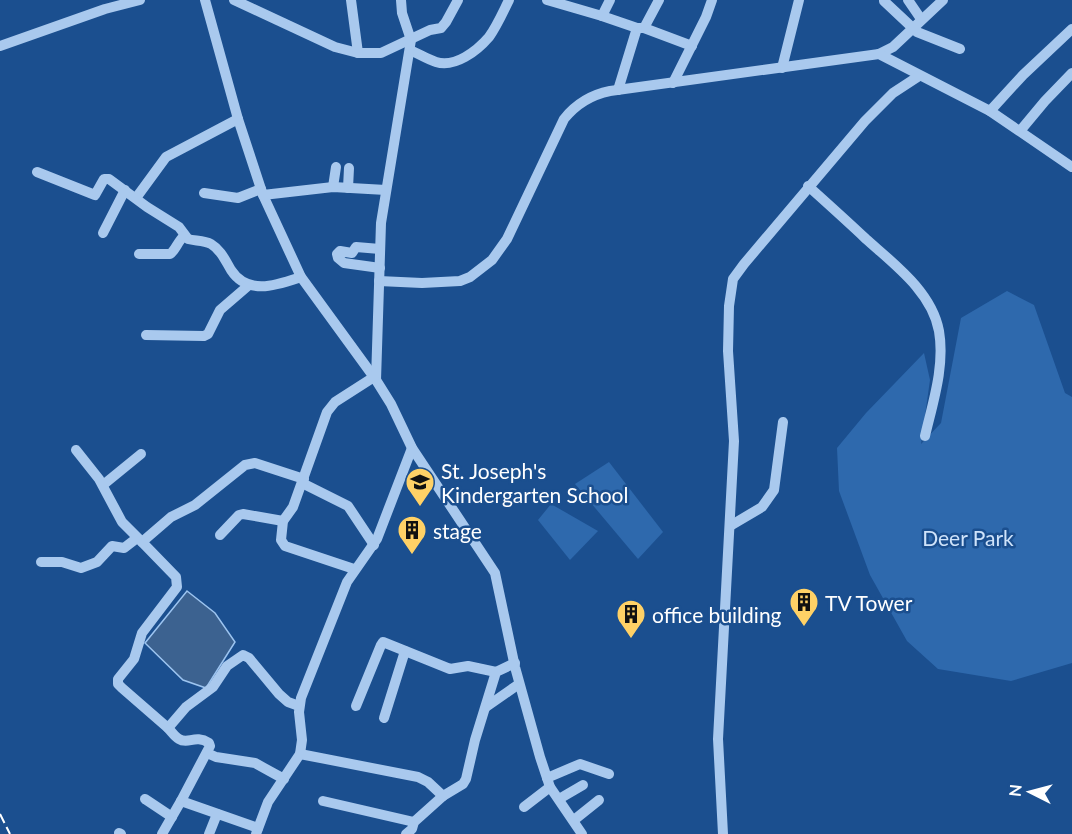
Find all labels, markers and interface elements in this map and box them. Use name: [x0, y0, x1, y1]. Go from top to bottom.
place label: St. Joseph's Kindergarten School: [441, 458, 628, 507]
school or university icon: St. Joseph's Kindergarten School: [404, 466, 436, 508]
building icon: stage: [396, 514, 428, 556]
place label: stage: [433, 518, 482, 543]
park label: Deer Park: [922, 525, 1014, 550]
building icon: TV Tower: [788, 586, 820, 628]
place label: TV Tower: [825, 590, 913, 615]
building icon: office building: [615, 598, 647, 640]
place label: office building: [652, 602, 782, 627]
north arrow: [1000, 762, 1060, 822]
text: N: [1004, 783, 1025, 798]

